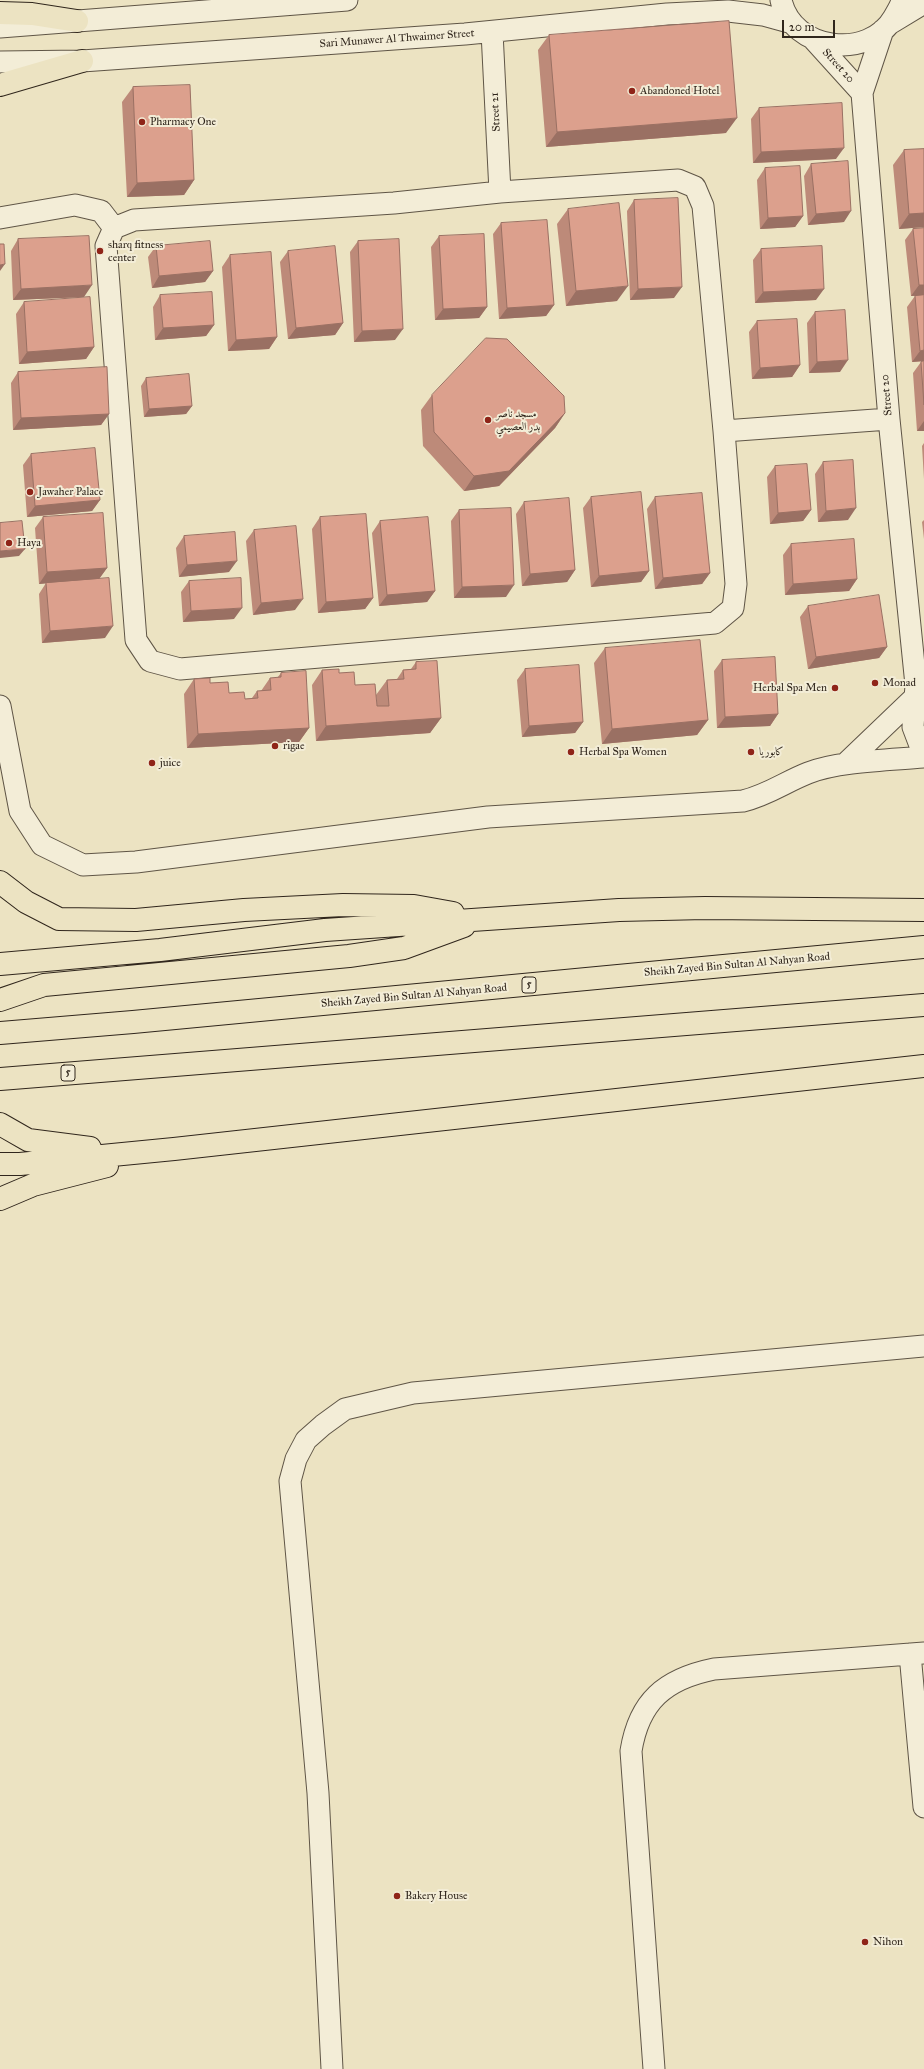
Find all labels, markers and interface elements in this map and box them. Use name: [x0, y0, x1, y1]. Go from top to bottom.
scale bar: [784, 12, 837, 38]
text: 20 m: [789, 20, 815, 34]
street label: Sari Munawer Al Thwaimer Street: [319, 27, 475, 51]
street label: Street 20: [819, 46, 857, 86]
place label: Abandoned Hotel: [640, 84, 719, 98]
marker: Abandoned Hotel: [627, 86, 637, 96]
street label: Street 21: [488, 92, 504, 132]
place label: Pharmacy One: [150, 115, 216, 129]
marker: Pharmacy One: [137, 117, 147, 127]
place label: sharq fitness center: [108, 238, 163, 264]
marker: sharq fitness center: [95, 246, 105, 256]
street label: Street 20: [879, 374, 895, 416]
place label: مسجد ناصر بدر العصيمي: [496, 407, 540, 433]
marker: مسجد ناصر بدر العصيمي: [483, 415, 493, 425]
place label: Jawaher Palace: [38, 485, 103, 499]
marker: Jawaher Palace: [25, 487, 35, 497]
place label: Haya: [17, 536, 41, 550]
marker: Haya: [4, 538, 14, 548]
place label: Monad: [883, 676, 916, 690]
marker: Monad: [870, 678, 880, 688]
place label: Herbal Spa Men: [753, 681, 827, 695]
marker: Herbal Spa Men: [830, 683, 840, 693]
place label: rigae: [283, 739, 305, 753]
marker: rigae: [270, 741, 280, 751]
place label: Herbal Spa Women: [579, 745, 667, 759]
place label: كابوريا: [759, 745, 784, 759]
marker: Herbal Spa Women: [566, 747, 576, 757]
marker: كابوريا: [746, 747, 756, 757]
place label: juice: [160, 756, 181, 770]
marker: juice: [147, 758, 157, 768]
street label: Sheikh Zayed Bin Sultan Al Nahyan Road: [643, 950, 831, 980]
road number: 5: [522, 977, 536, 993]
street label: Sheikh Zayed Bin Sultan Al Nahyan Road: [320, 981, 508, 1011]
road number: 5: [61, 1065, 75, 1081]
place label: Bakery House: [405, 1889, 468, 1903]
marker: Bakery House: [392, 1891, 402, 1901]
place label: Nihon: [873, 1935, 903, 1949]
marker: Nihon: [860, 1937, 870, 1947]

